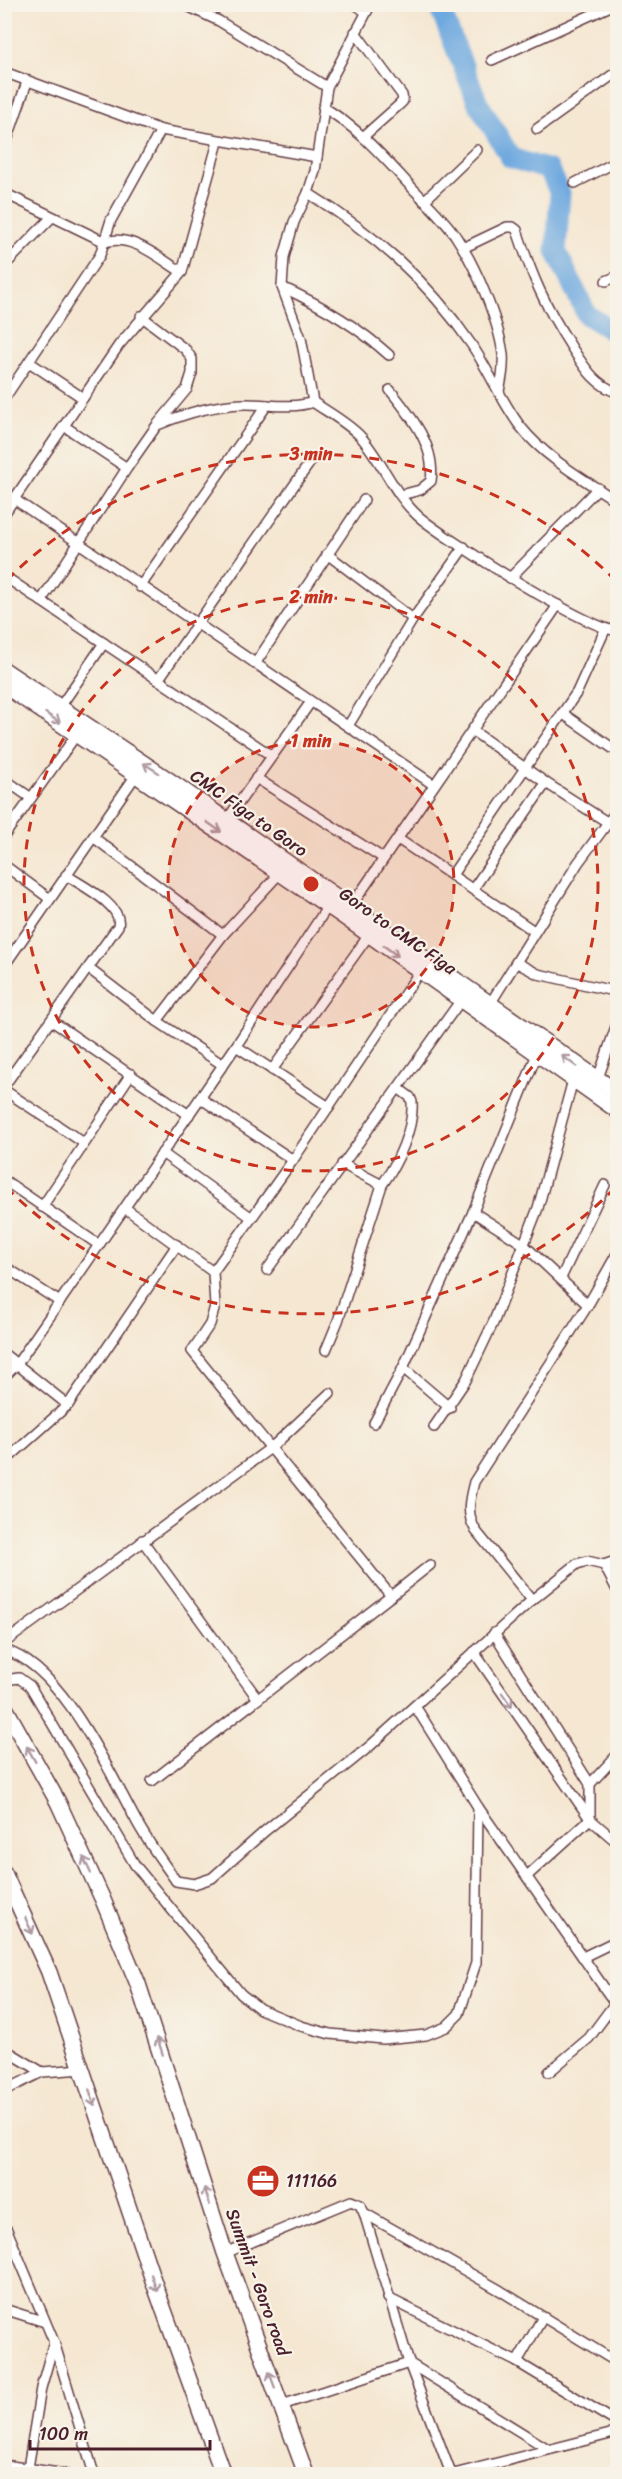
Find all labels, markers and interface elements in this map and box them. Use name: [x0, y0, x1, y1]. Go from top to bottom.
text: 3 min: [288, 438, 333, 470]
text: 2 min: [288, 581, 333, 613]
one-way arrow: [44, 712, 61, 724]
text: 1 min: [291, 725, 332, 757]
street label: CMC Figa to Goro: [183, 760, 315, 866]
one-way arrow: [143, 762, 160, 774]
one-way arrow: [205, 821, 222, 833]
centre of rings: [301, 874, 321, 894]
street label: Goro to CMC Figa: [332, 878, 464, 984]
one-way arrow: [383, 945, 399, 957]
one-way arrow: [561, 1054, 577, 1067]
one-way arrow: [501, 1691, 513, 1708]
one-way arrow: [25, 1746, 36, 1764]
one-way arrow: [81, 1857, 93, 1875]
one-way arrow: [24, 1917, 35, 1935]
one-way arrow: [153, 2037, 164, 2056]
one-way arrow: [88, 2088, 99, 2107]
office icon: 111166: [245, 2163, 281, 2199]
place label: 111166: [286, 2165, 337, 2197]
one-way arrow: [200, 2187, 211, 2206]
street label: Summit - Goro road: [216, 2204, 300, 2362]
one-way arrow: [150, 2273, 161, 2292]
one-way arrow: [266, 2371, 277, 2390]
scale bar: [30, 2413, 210, 2451]
text: 100 m: [39, 2418, 88, 2450]

